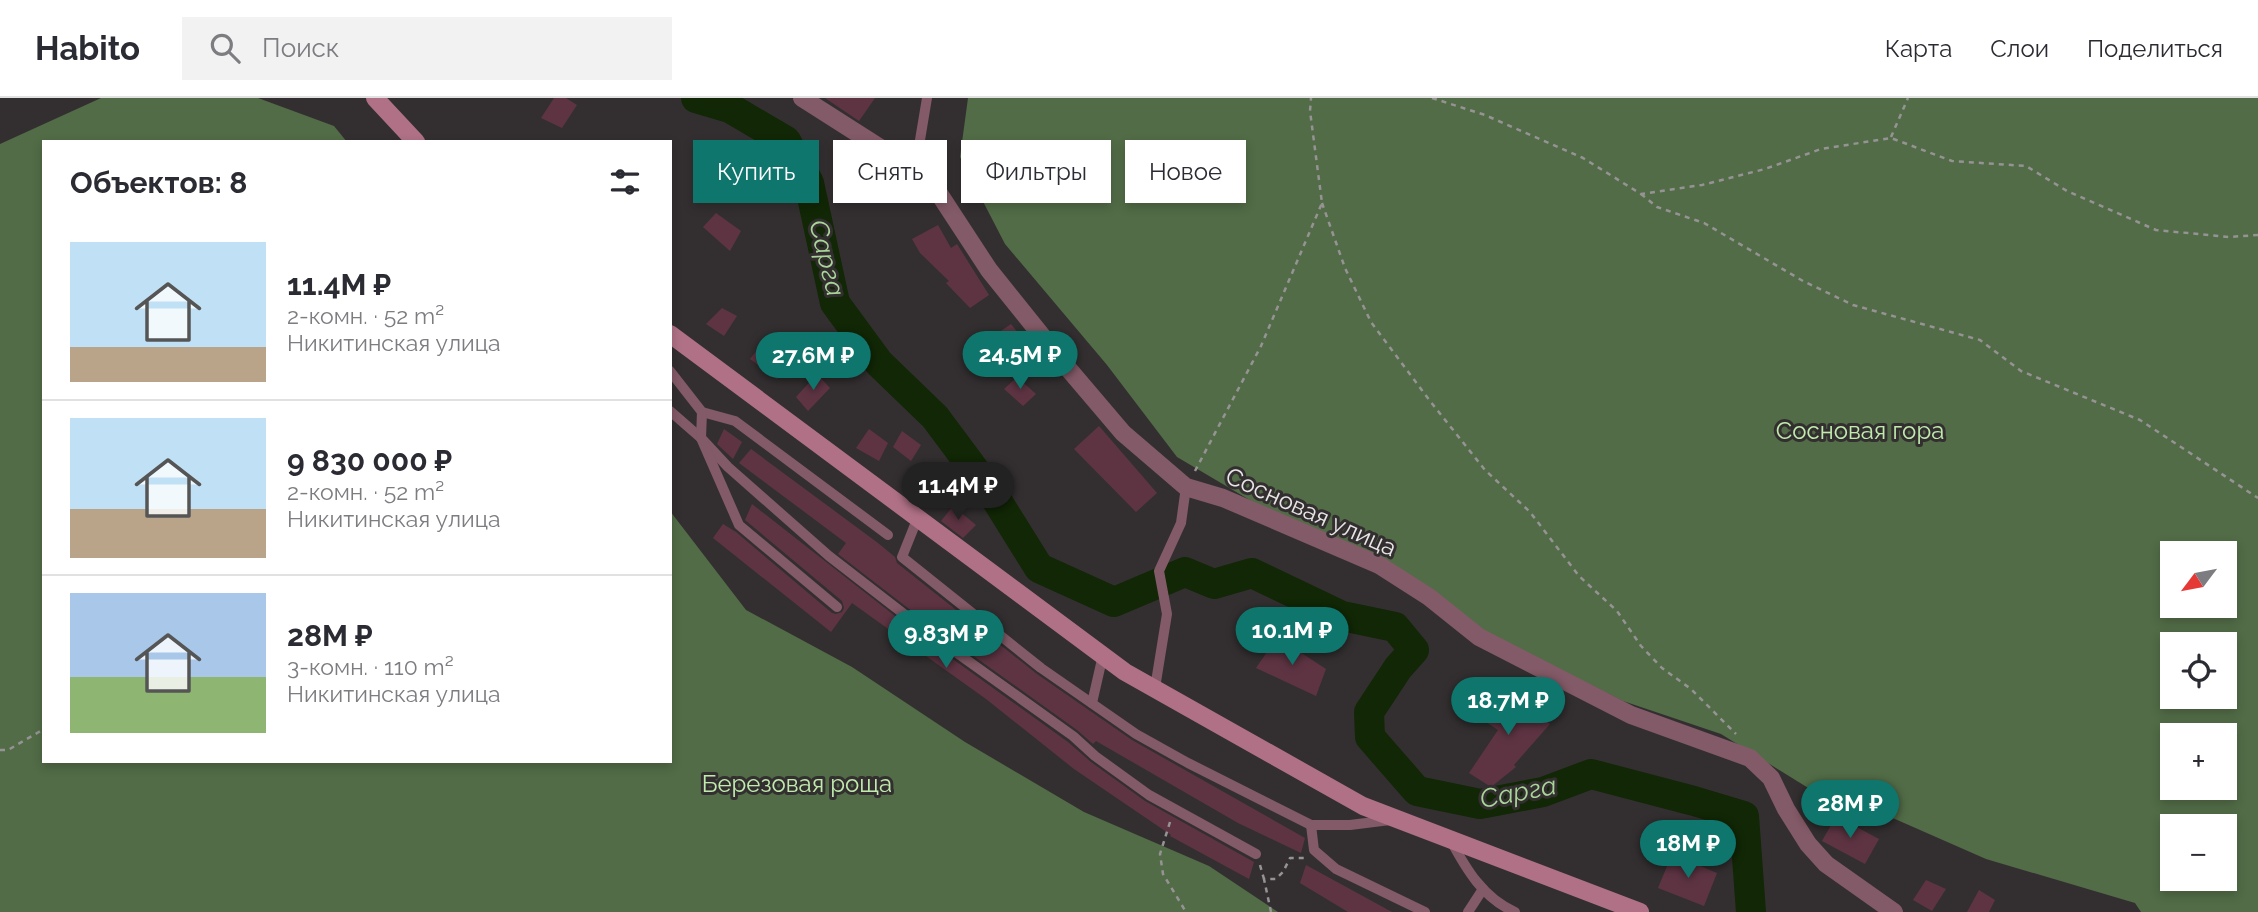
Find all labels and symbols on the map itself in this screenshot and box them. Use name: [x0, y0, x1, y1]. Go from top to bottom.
water label: Сарга: [803, 217, 851, 299]
pin: 24.5M ₽: [955, 331, 1085, 391]
pin: 27.6M ₽: [748, 332, 878, 392]
park label: Сосновая гора: [1776, 416, 1944, 445]
street label: Сосновая улица: [1221, 461, 1401, 562]
pin: 11.4M ₽: [893, 462, 1023, 522]
north arrow: [2160, 541, 2236, 618]
pin: 10.1M ₽: [1227, 608, 1357, 667]
pin: 9.83M ₽: [881, 610, 1011, 670]
pin: 18.7M ₽: [1443, 678, 1573, 737]
park label: Березовая роща: [702, 769, 892, 798]
water label: Сарга: [1477, 770, 1559, 814]
pin: 28M ₽: [1801, 780, 1899, 840]
pin: 18M ₽: [1639, 820, 1737, 880]

